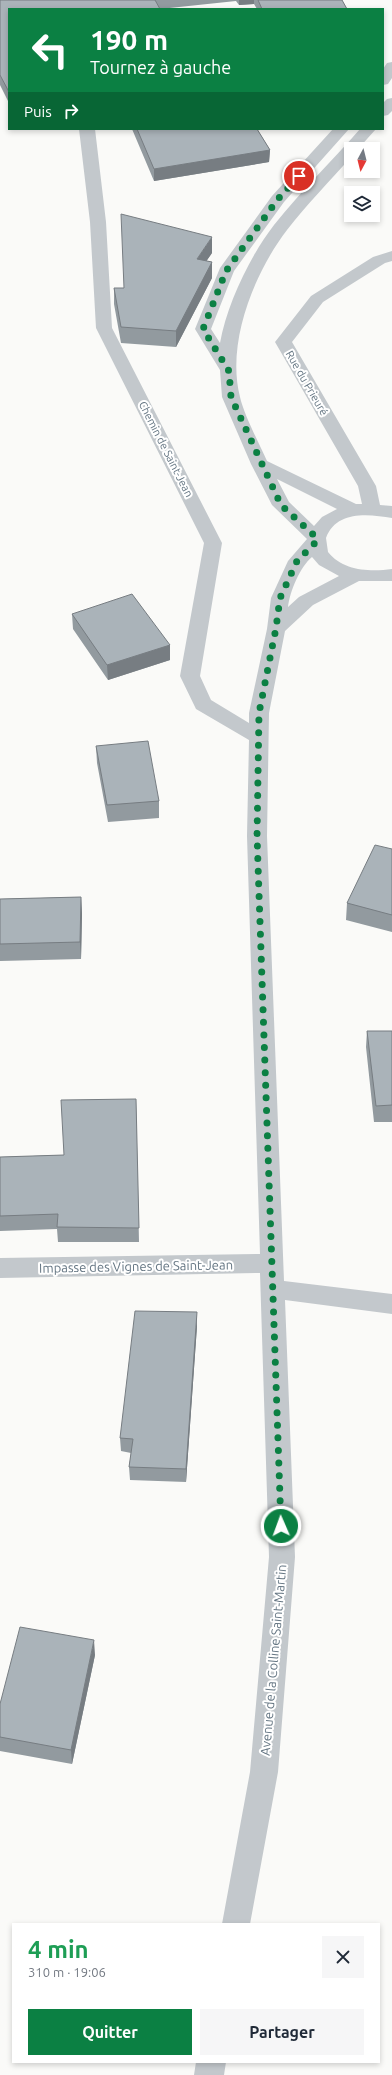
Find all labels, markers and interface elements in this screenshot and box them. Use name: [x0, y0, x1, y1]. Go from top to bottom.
icon: left: [24, 24, 76, 76]
text: 190 m: [90, 24, 168, 55]
text: Tournez à gauche: [90, 57, 231, 77]
icon: right: [60, 100, 82, 122]
text: Puis: [24, 103, 52, 120]
north arrow: [344, 142, 380, 178]
map controls: [344, 142, 380, 222]
pin: [282, 159, 316, 193]
icon: arrive: [288, 165, 310, 187]
button: layers: [344, 186, 380, 222]
street label: Rue du Prieuré: [284, 348, 330, 418]
street label: Chemin de Saint-Jean: [137, 399, 195, 499]
street label: Impasse des Vignes de Saint-Jean: [39, 1257, 233, 1275]
position arrow: [260, 1505, 302, 1547]
street label: Avenue de la Colline Saint-Martin: [258, 1564, 288, 1756]
text: 4 min: [28, 1936, 89, 1963]
button: close: [322, 1936, 364, 1978]
text: 310 m · 19:06: [28, 1965, 106, 1979]
button: Quitter: [28, 2009, 192, 2055]
button: Partager: [200, 2009, 364, 2055]

